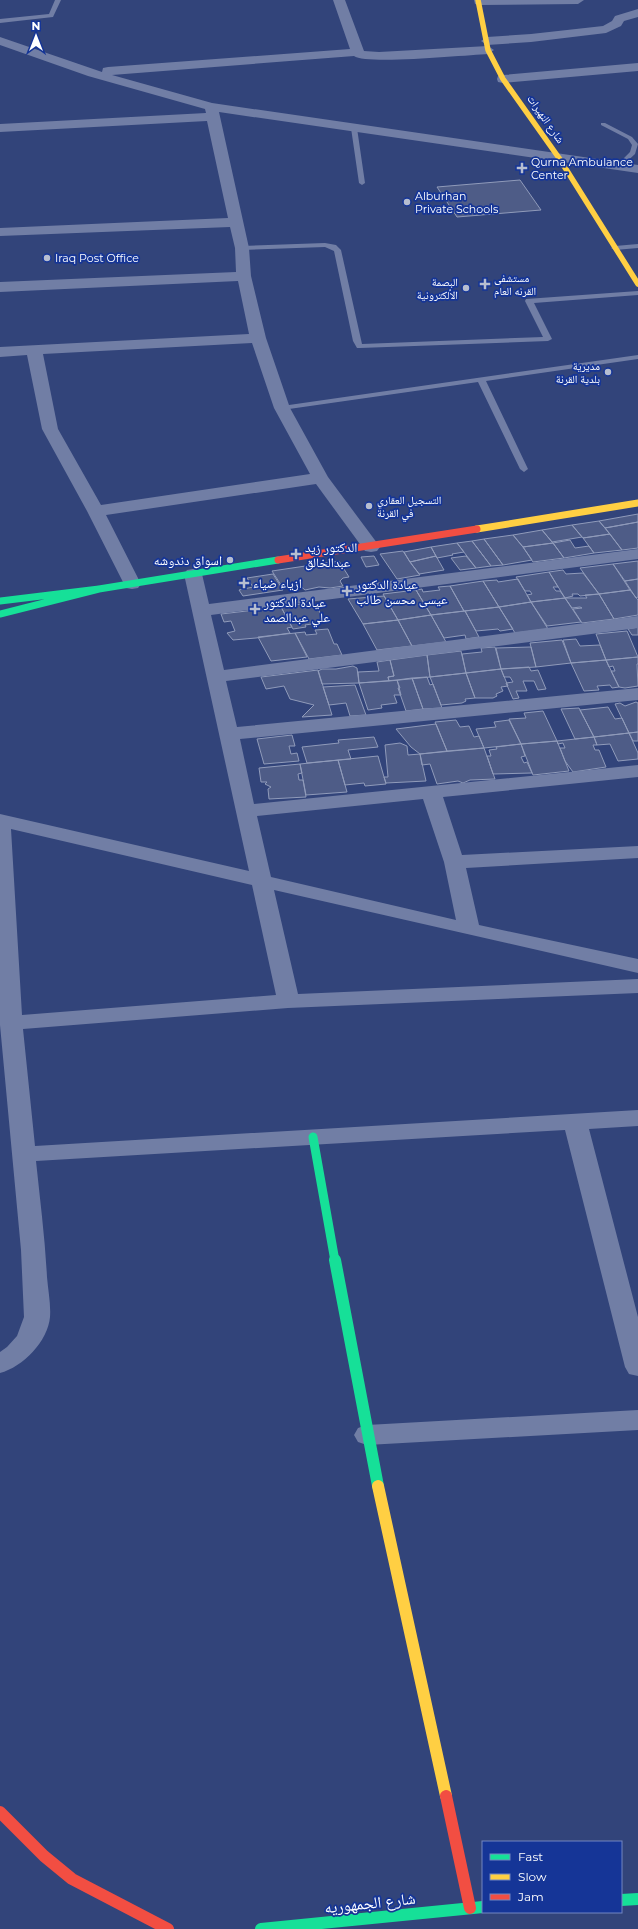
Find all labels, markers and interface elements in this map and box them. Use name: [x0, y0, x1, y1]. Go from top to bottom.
north arrow: [16, 16, 56, 56]
text: N: [32, 19, 40, 33]
street label: شارع النهيرات: [524, 92, 568, 146]
place label: Qurna Ambulance Center: [531, 155, 633, 182]
marker: Qurna Ambulance Center: [516, 162, 528, 174]
place label: Alburhan Private Schools: [415, 189, 499, 216]
marker: Alburhan Private Schools: [402, 197, 412, 207]
place label: Iraq Post Office: [55, 251, 139, 265]
marker: Iraq Post Office: [42, 253, 52, 263]
place label: مستشفى القرنه العام: [494, 271, 536, 298]
place label: البصمة الألكترونية: [417, 275, 458, 302]
marker: مستشفى القرنه العام: [479, 278, 491, 290]
marker: البصمة الألكترونية: [461, 283, 471, 293]
place label: مديرية بلدية القرنة: [556, 359, 600, 386]
marker: مديرية بلدية القرنة: [603, 367, 613, 377]
place label: التسجيل العقاري في القرنة: [377, 493, 441, 522]
marker: التسجيل العقاري في القرنة: [364, 501, 374, 511]
place label: الدكتور زيد عبدالخالق: [305, 539, 357, 571]
marker: الدكتور زيد عبدالخالق: [290, 548, 302, 560]
place label: اسواق دندوشه: [154, 552, 222, 569]
marker: اسواق دندوشه: [225, 555, 235, 565]
place label: ازياء ضياء: [253, 575, 302, 592]
place label: عيادة الدكتور عيسى محسن طالب: [355, 576, 448, 608]
marker: ازياء ضياء: [238, 577, 250, 589]
marker: عيادة الدكتور عيسى محسن طالب: [341, 585, 353, 597]
place label: عيادة الدكتور علي عبدالصمد: [263, 594, 331, 628]
marker: عيادة الدكتور علي عبدالصمد: [249, 603, 261, 615]
legend: [482, 1841, 622, 1913]
text: Fast: [518, 1849, 543, 1864]
text: Slow: [518, 1869, 547, 1884]
street label: شارع الجمهوريه: [323, 1889, 417, 1918]
text: Jam: [517, 1889, 544, 1904]

